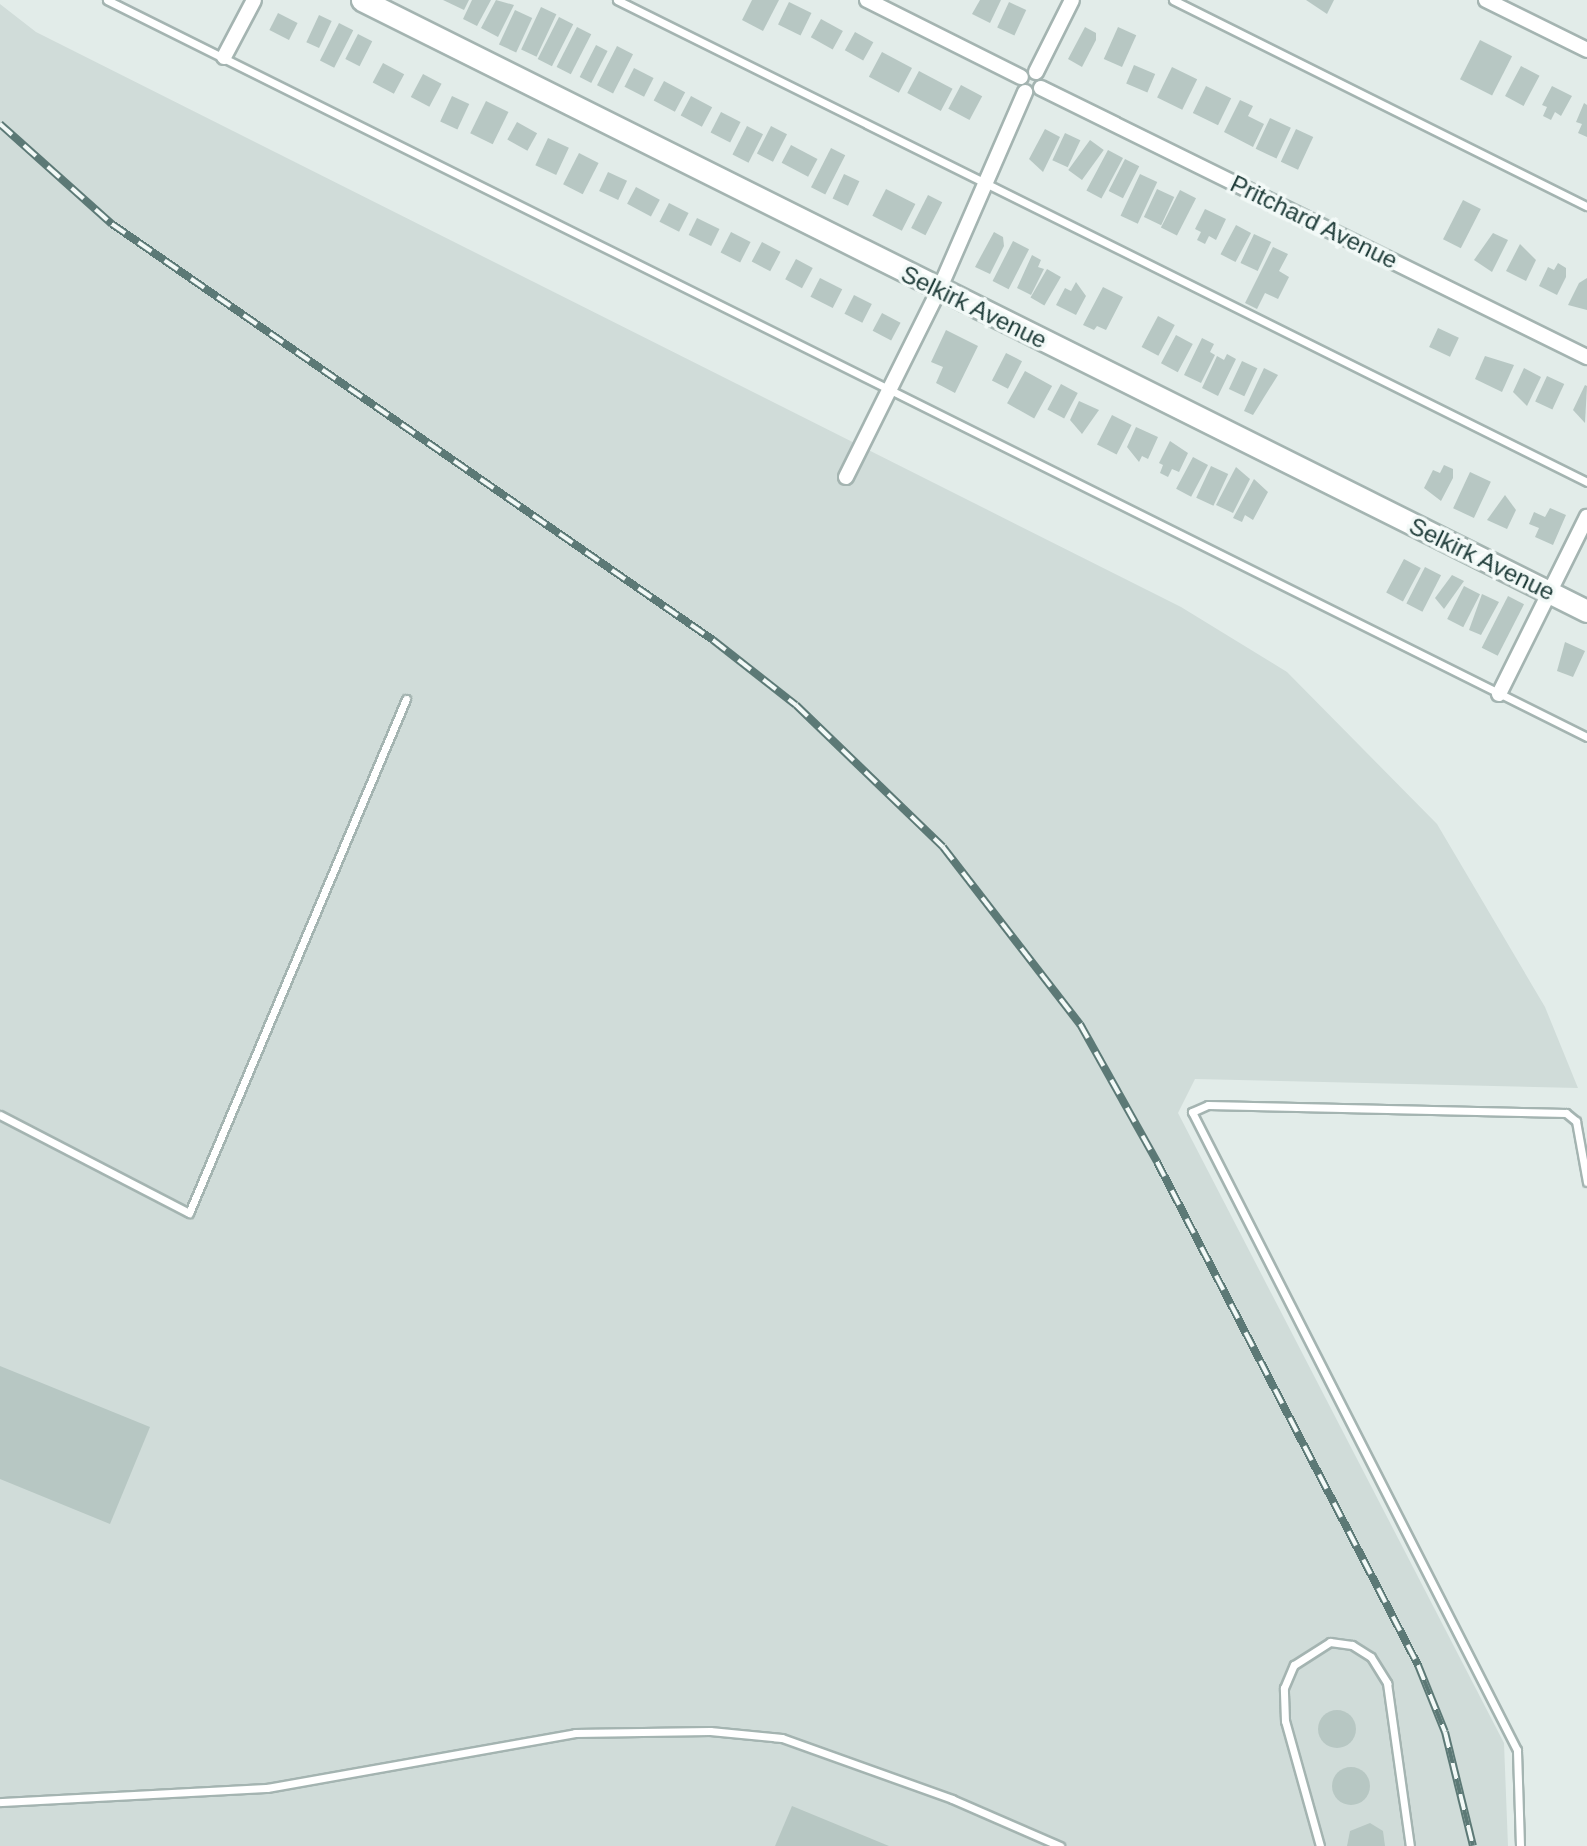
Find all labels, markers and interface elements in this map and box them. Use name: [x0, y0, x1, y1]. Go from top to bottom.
street label: Pritchard Avenue: [1225, 169, 1403, 275]
street label: Selkirk Avenue: [896, 259, 1052, 355]
street label: Selkirk Avenue: [1404, 511, 1560, 607]

